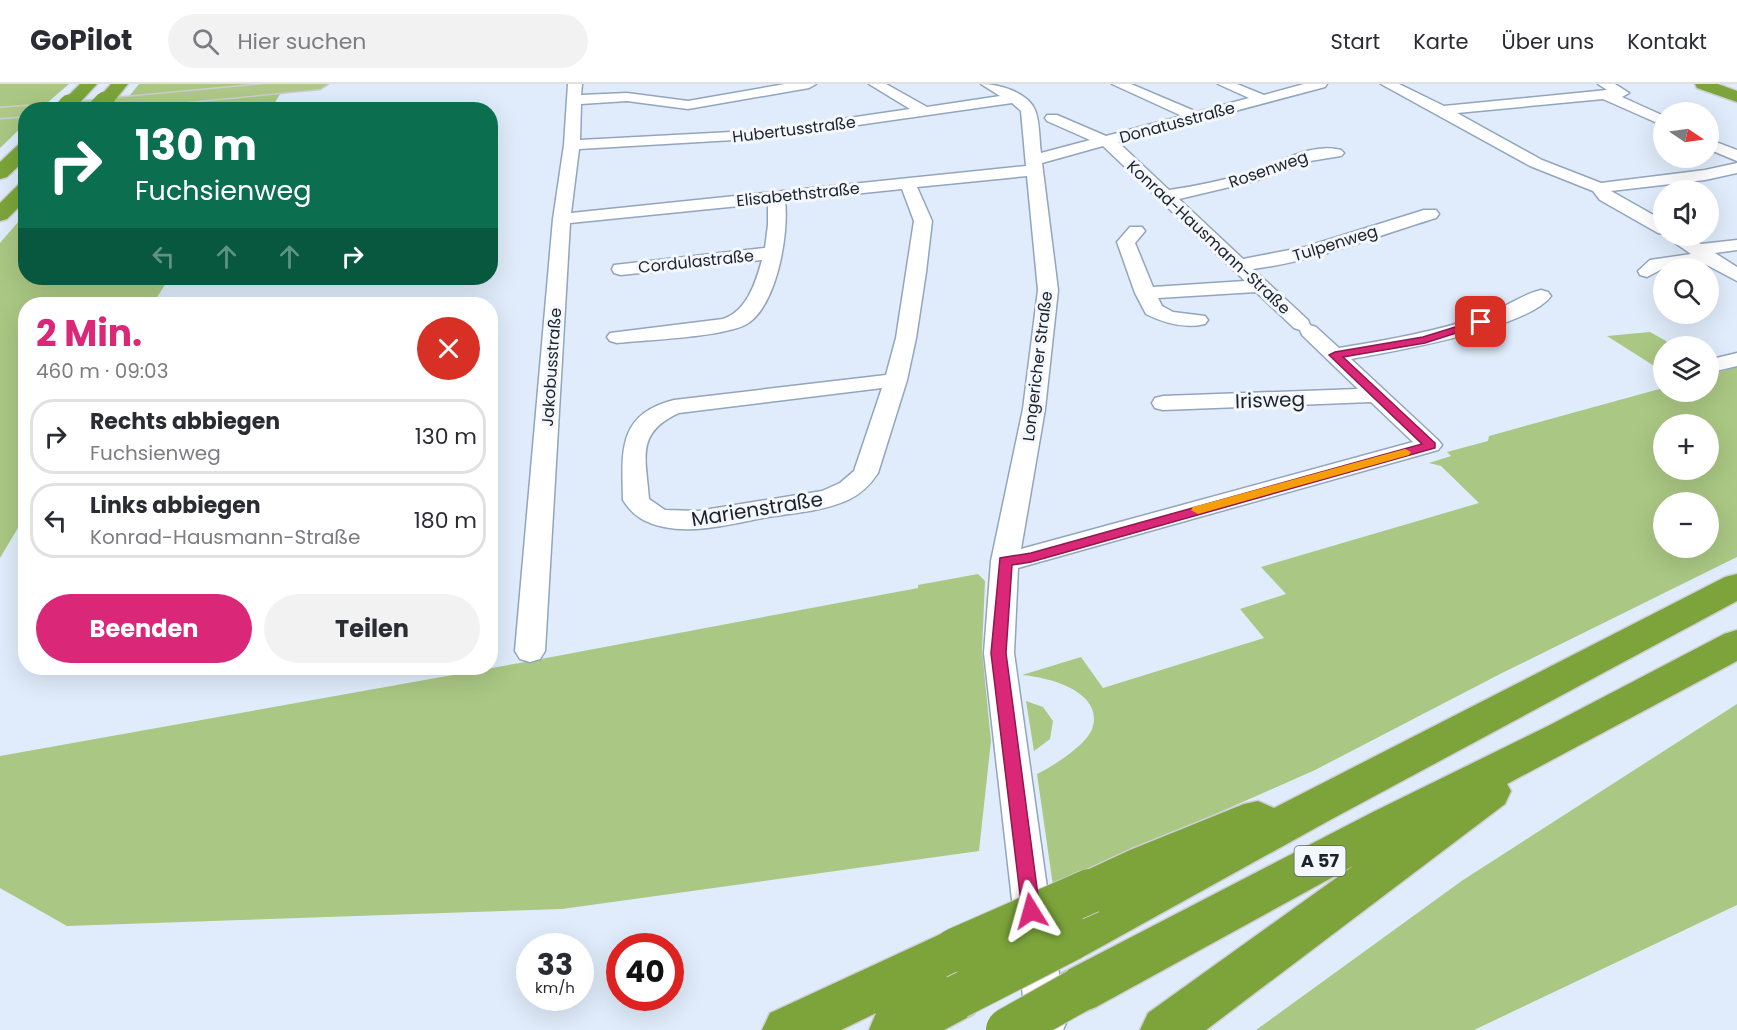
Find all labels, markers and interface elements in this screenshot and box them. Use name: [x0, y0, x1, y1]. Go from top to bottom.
search box: [168, 14, 588, 68]
text: GoPilot: [30, 21, 132, 60]
icon: search: [189, 25, 222, 58]
text: Hier suchen: [237, 26, 366, 57]
text: Start: [1331, 27, 1380, 56]
text: Karte: [1413, 27, 1469, 56]
text: Über uns: [1502, 27, 1594, 56]
text: Kontakt: [1627, 27, 1707, 56]
street label: Donatusstraße: [1117, 96, 1238, 149]
north arrow: [1653, 102, 1719, 168]
map controls: [1653, 102, 1719, 558]
street label: Hubertusstraße: [731, 111, 857, 148]
text: 130 m: [135, 116, 257, 175]
icon: right: [36, 126, 114, 204]
street label: Rosenweg: [1225, 145, 1311, 194]
street label: Konrad-Hausmann-Straße: [1122, 155, 1296, 320]
text: Fuchsienweg: [135, 172, 311, 209]
street label: Elisabethstraße: [735, 177, 861, 212]
button: sound: [1653, 180, 1719, 246]
street label: Tulpenweg: [1290, 220, 1380, 267]
icon: left: [147, 240, 180, 273]
icon: ahead: [210, 240, 243, 273]
icon: ahead: [273, 240, 306, 273]
icon: right: [336, 240, 369, 273]
street label: Cordulastraße: [637, 244, 755, 279]
button: search: [1653, 258, 1719, 324]
street label: Longericher Straße: [1017, 290, 1058, 442]
pin: [1455, 296, 1506, 347]
icon: arrive: [1464, 305, 1497, 338]
street label: Jakobusstraße: [536, 307, 567, 427]
text: 2 Min.: [36, 308, 142, 359]
button: close: [417, 317, 480, 380]
button: layers: [1653, 336, 1719, 402]
text: 460 m · 09:03: [36, 357, 168, 385]
street label: Irisweg: [1235, 385, 1305, 415]
text: Rechts abbiegen: [90, 406, 280, 437]
button: +: [1653, 414, 1719, 480]
icon: right: [39, 420, 72, 453]
text: 130 m: [415, 421, 477, 452]
text: Fuchsienweg: [90, 439, 221, 467]
street label: Marienstraße: [689, 485, 825, 533]
text: Links abbiegen: [90, 490, 261, 521]
button: −: [1653, 492, 1719, 558]
icon: left: [39, 504, 72, 537]
text: 180 m: [414, 505, 477, 536]
text: Konrad-Hausmann-Straße: [90, 523, 360, 551]
button: Beenden: [36, 594, 252, 663]
button: Teilen: [264, 594, 480, 663]
road number: A 57: [1294, 846, 1346, 876]
position arrow: [999, 879, 1063, 943]
speed limit sign: 40: [606, 933, 684, 1011]
text: 33: [537, 943, 573, 986]
text: km/h: [535, 977, 575, 998]

